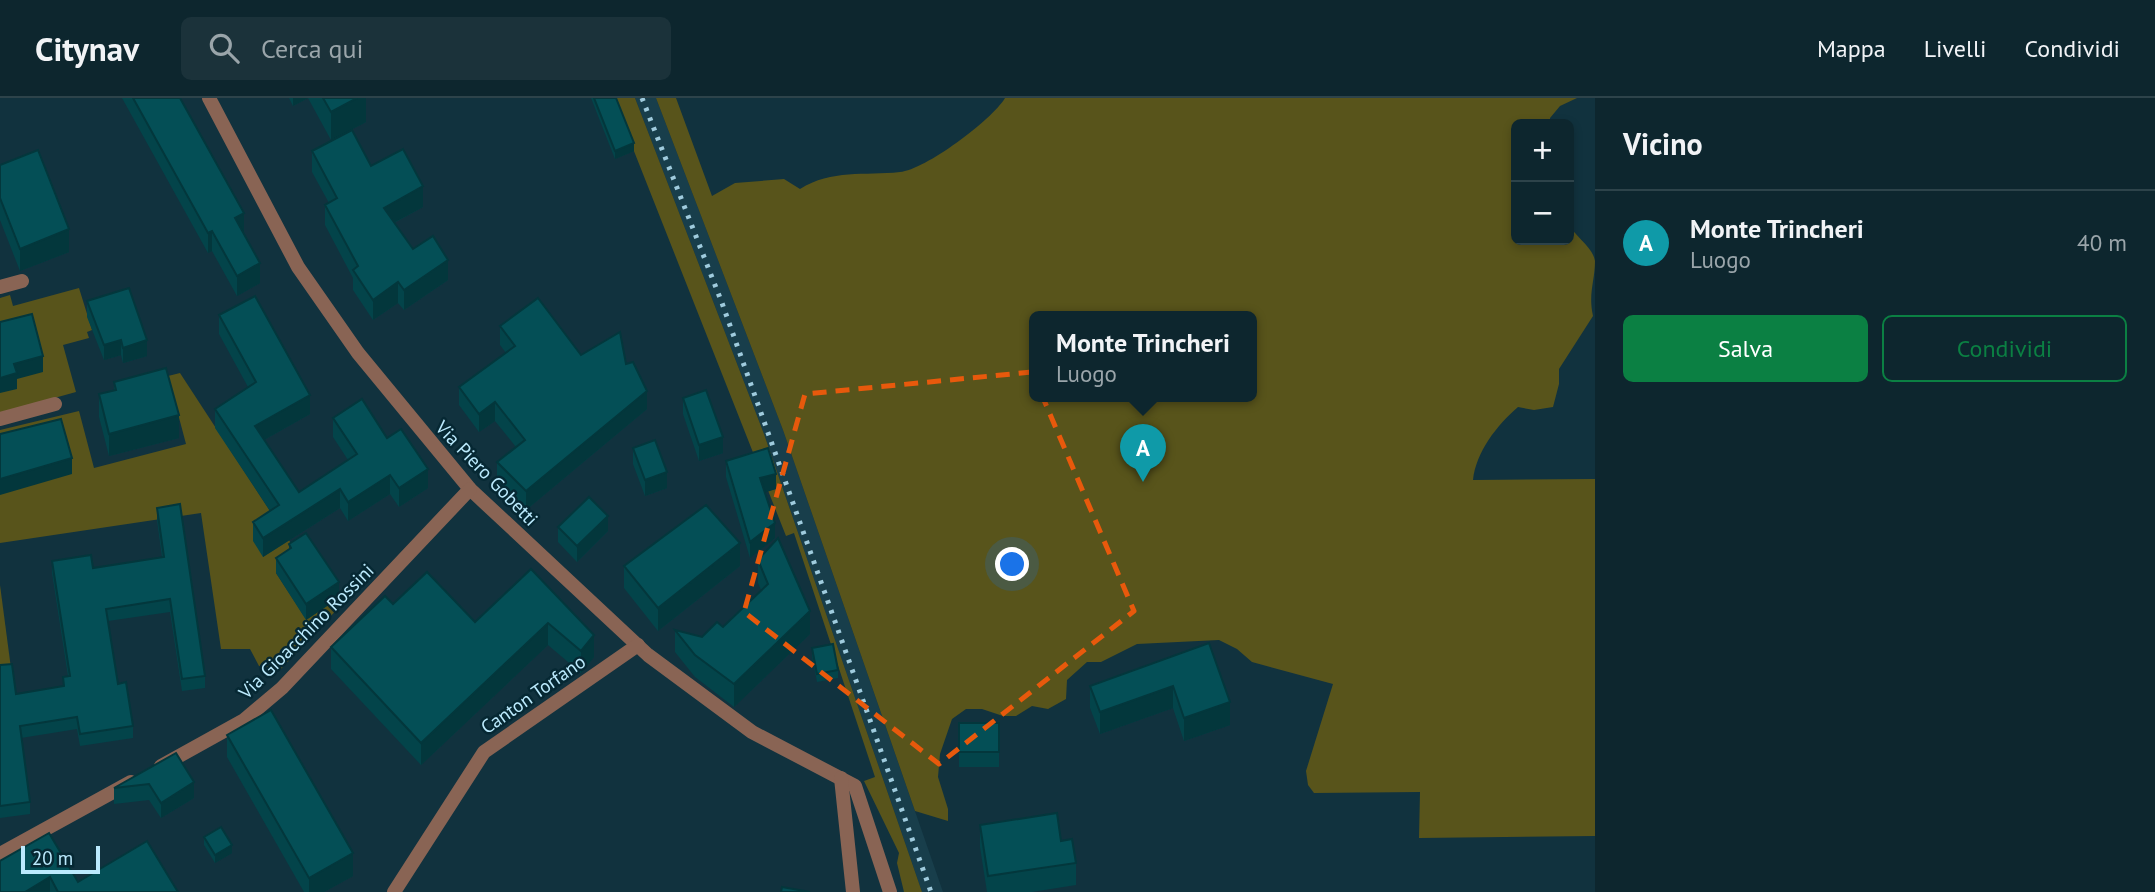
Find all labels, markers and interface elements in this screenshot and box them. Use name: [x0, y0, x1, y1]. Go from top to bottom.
search box: [181, 17, 671, 80]
text: Citynav: [35, 27, 139, 70]
icon: search: [205, 29, 243, 67]
text: Cerca qui: [261, 32, 363, 65]
text: Mappa: [1817, 33, 1886, 64]
text: Livelli: [1924, 33, 1986, 64]
text: Condividi: [2024, 33, 2120, 64]
map controls: [1511, 119, 1574, 245]
button: +: [1511, 119, 1574, 182]
text: Vicino: [1623, 124, 1703, 163]
button: −: [1511, 182, 1574, 245]
text: Monte Trincheri: [1690, 212, 1864, 245]
text: A: [1639, 228, 1653, 257]
text: 40 m: [2077, 228, 2127, 257]
text: Luogo: [1690, 245, 1751, 274]
popup: [1029, 311, 1257, 402]
button: Salva: [1623, 315, 1868, 382]
button: Condividi: [1882, 315, 2127, 382]
text: Monte Trincheri: [1056, 326, 1230, 359]
text: Luogo: [1056, 359, 1117, 388]
street label: Via Piero Gobetti: [430, 415, 543, 531]
pin: A: [1120, 424, 1166, 482]
your location: [995, 547, 1029, 581]
street label: Via Gioacchino Rossini: [233, 558, 379, 704]
street label: Canton Torfano: [476, 649, 590, 739]
scale bar: [21, 843, 100, 875]
text: 20 m: [32, 846, 73, 870]

